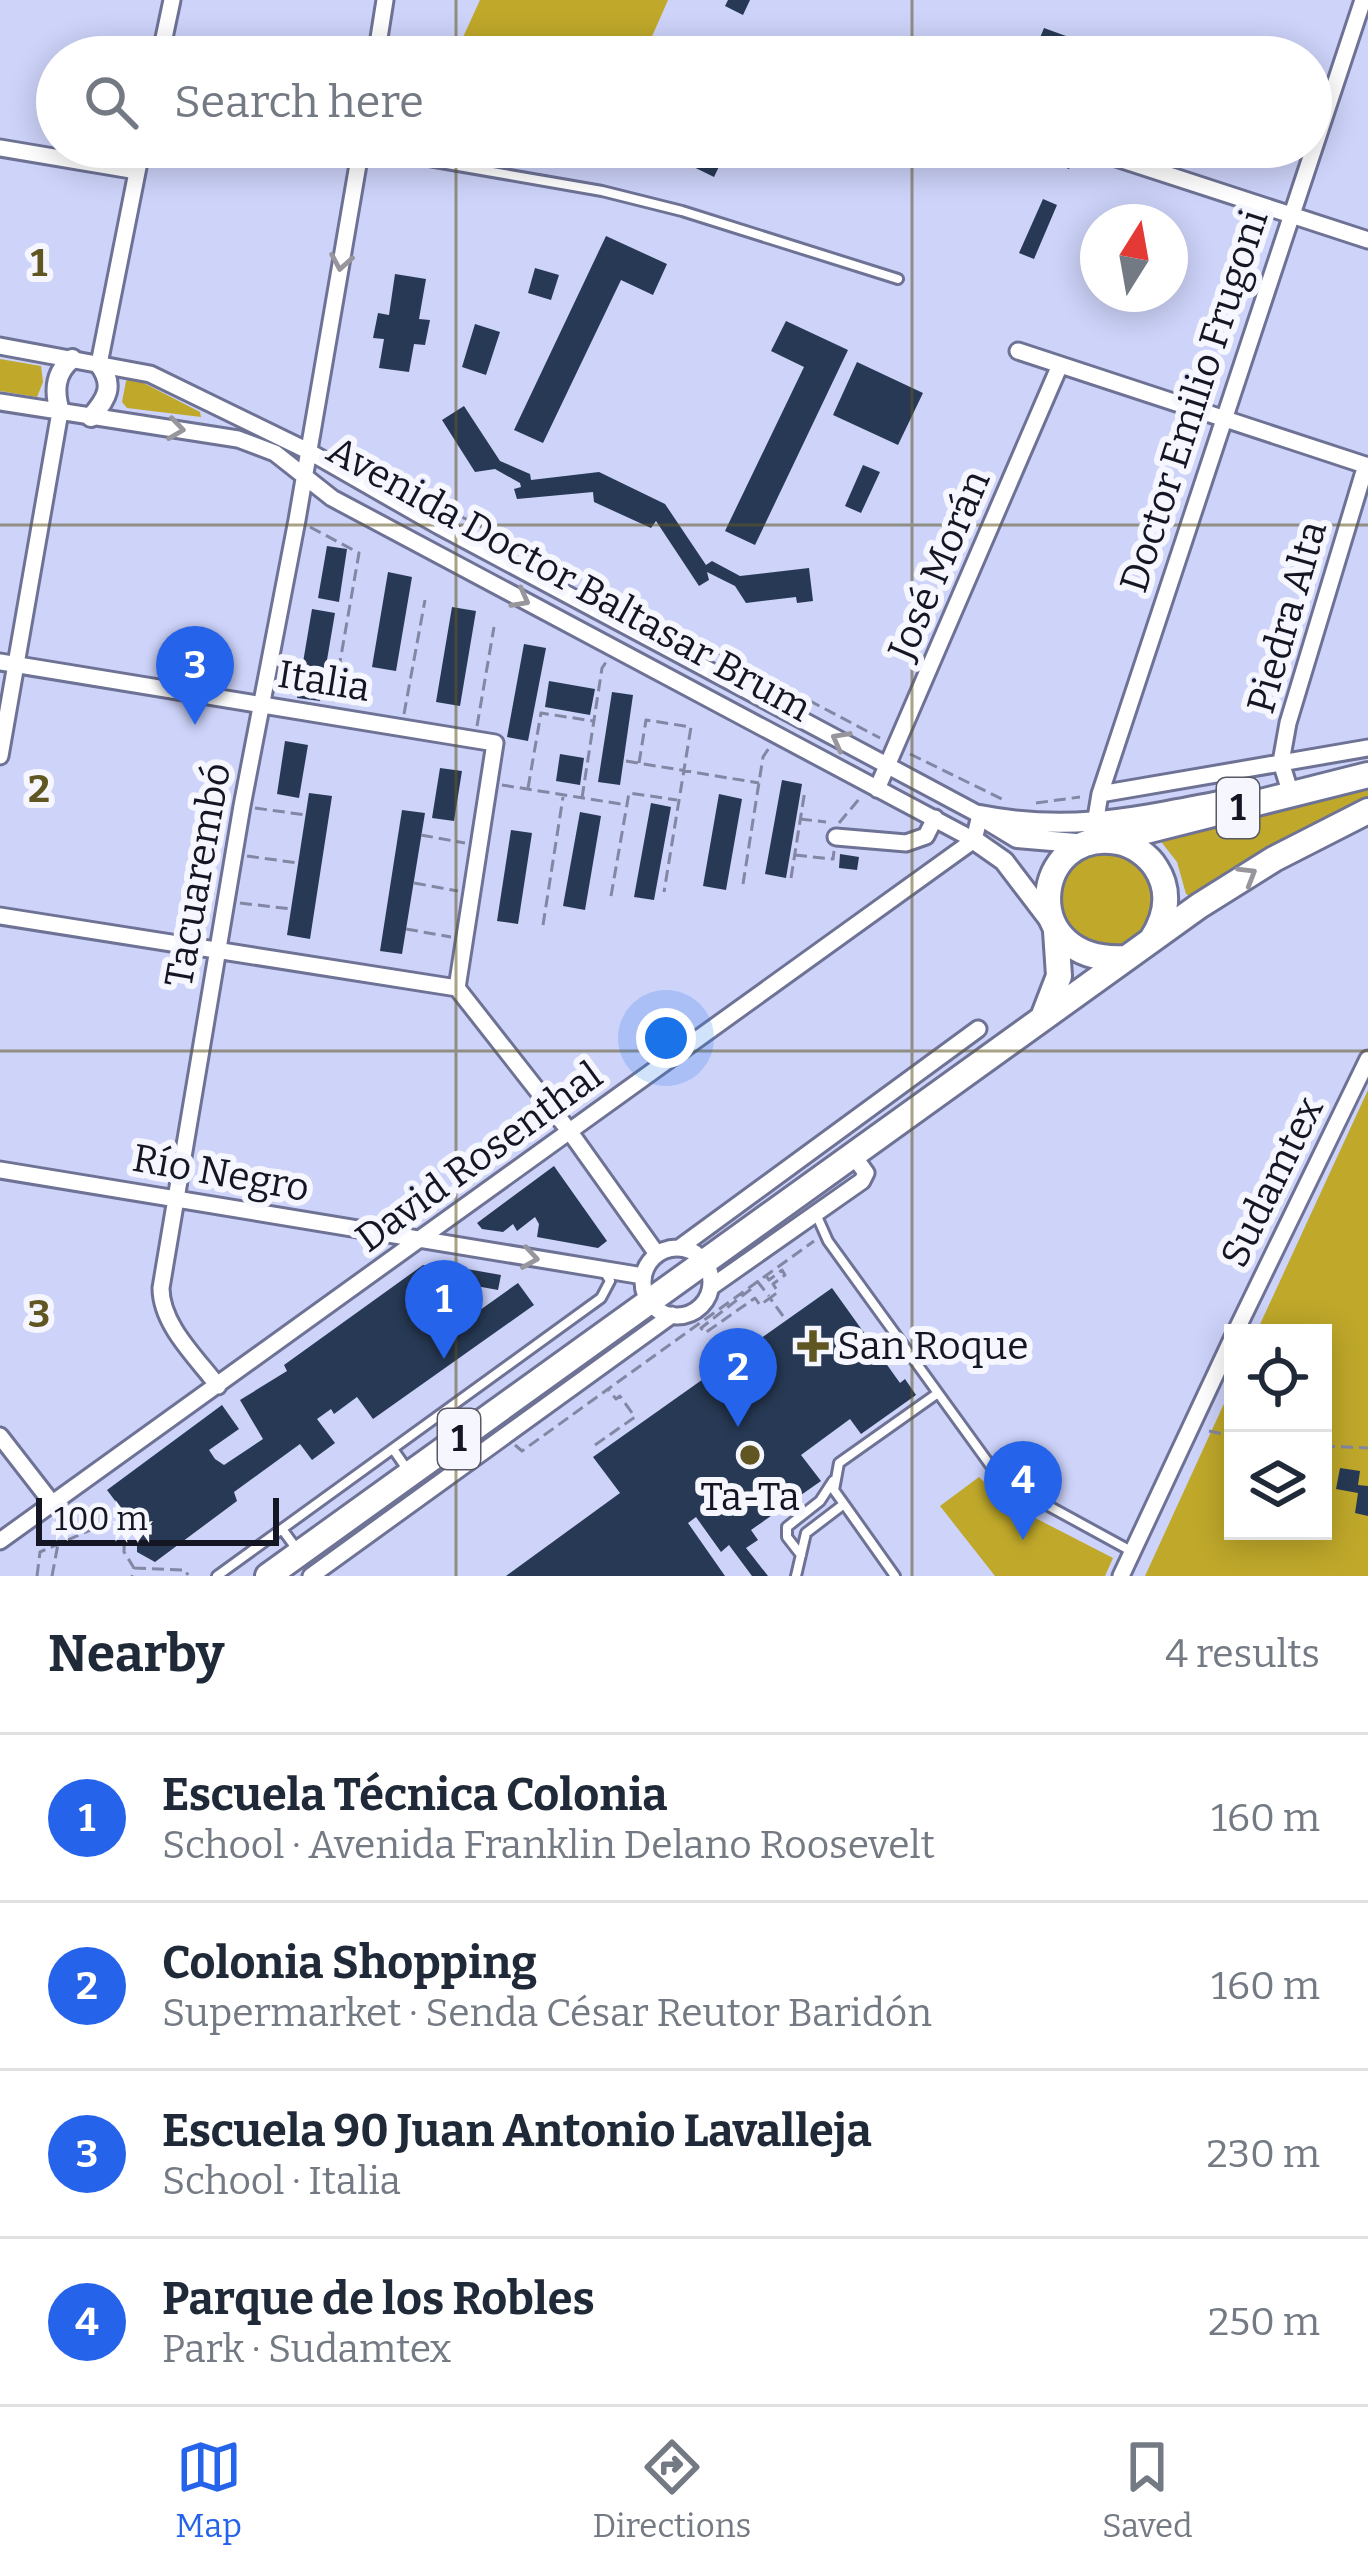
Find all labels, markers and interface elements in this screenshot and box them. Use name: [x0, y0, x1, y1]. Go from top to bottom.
search box: [36, 36, 1332, 168]
icon: search: [78, 69, 144, 135]
text: Search here: [174, 75, 424, 129]
north arrow: [1080, 204, 1188, 312]
street label: Doctor Emilio Frugoni: [1110, 204, 1278, 598]
text: 1: [31, 240, 48, 286]
one-way arrow: [329, 252, 354, 272]
one-way arrow: [166, 415, 186, 441]
street label: Avenida Doctor Baltasar Brum: [319, 427, 819, 731]
street label: José Morán: [878, 463, 1000, 668]
street label: Piedra Alta: [1238, 516, 1336, 718]
one-way arrow: [509, 585, 530, 608]
pin: 3: [156, 626, 234, 725]
street label: Italia: [275, 651, 373, 711]
one-way arrow: [831, 731, 852, 754]
street label: Tacuarembó: [156, 759, 240, 991]
text: 2: [28, 766, 50, 812]
road number: 1: [1217, 778, 1259, 838]
one-way arrow: [1235, 867, 1257, 889]
your location: [636, 1008, 696, 1068]
street label: David Rosenthal: [347, 1052, 611, 1262]
street label: Sudamtex: [1211, 1090, 1333, 1274]
street label: Río Negro: [129, 1135, 313, 1211]
one-way arrow: [519, 1244, 539, 1269]
pin: 1: [405, 1260, 483, 1359]
text: 3: [28, 1291, 50, 1337]
place label: San Roque: [837, 1323, 1029, 1369]
map controls: [1224, 1324, 1332, 1540]
button: locate: [1224, 1324, 1332, 1432]
pin: 2: [699, 1328, 777, 1427]
marker: San Roque: [800, 1333, 826, 1359]
road number: 1: [438, 1409, 480, 1469]
button: layers: [1224, 1432, 1332, 1540]
pin: 4: [984, 1441, 1062, 1540]
marker: Ta-Ta: [737, 1442, 763, 1468]
place label: Ta-Ta: [700, 1474, 800, 1520]
scale bar: [36, 1492, 279, 1545]
text: 100 m: [54, 1499, 148, 1539]
text: Nearby: [48, 1623, 224, 1685]
text: 4 results: [1165, 1631, 1320, 1677]
text: Escuela Técnica Colonia: [162, 1768, 667, 1822]
text: 1: [79, 1795, 95, 1841]
text: 160 m: [1211, 1795, 1320, 1841]
text: School · Avenida Franklin Delano Roosevelt: [162, 1822, 935, 1868]
text: Colonia Shopping: [162, 1936, 537, 1990]
text: 2: [76, 1963, 98, 2009]
text: 160 m: [1211, 1963, 1320, 2009]
text: Supermarket · Senda César Reutor Baridón: [162, 1990, 932, 2036]
text: Escuela 90 Juan Antonio Lavalleja: [162, 2104, 872, 2158]
text: 3: [76, 2131, 98, 2177]
text: 230 m: [1207, 2131, 1320, 2177]
text: School · Italia: [162, 2158, 401, 2204]
text: Parque de los Robles: [162, 2272, 595, 2326]
text: 4: [75, 2299, 99, 2345]
text: 250 m: [1208, 2299, 1320, 2345]
text: Park · Sudamtex: [162, 2326, 451, 2372]
tab: Map: [175, 2434, 242, 2546]
tab: Directions: [593, 2434, 751, 2546]
tab: Saved: [1102, 2434, 1193, 2546]

